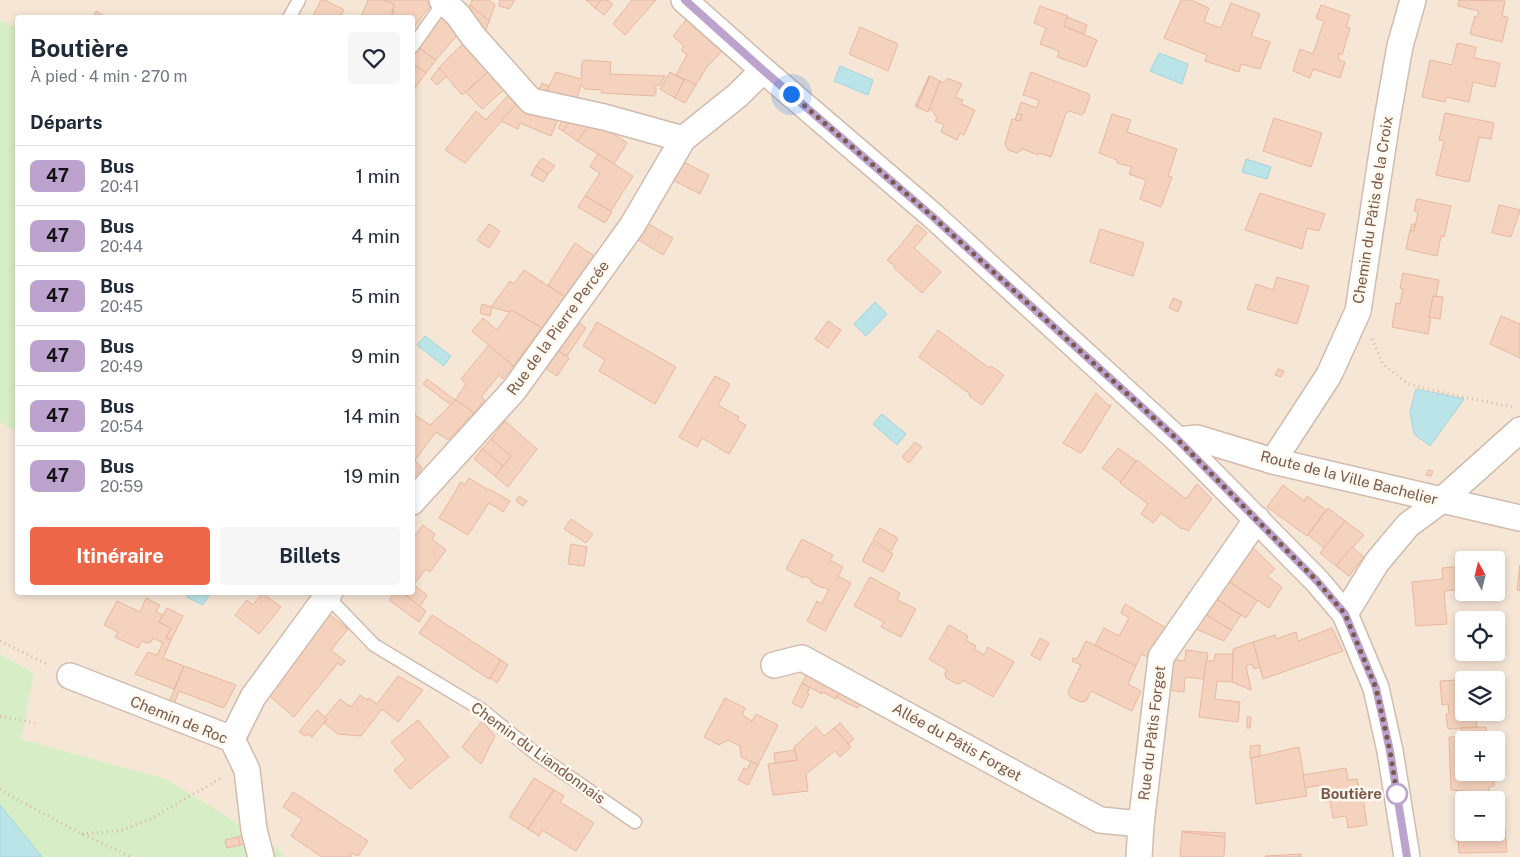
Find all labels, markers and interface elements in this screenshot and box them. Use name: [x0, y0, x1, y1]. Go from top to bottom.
button: heart: [348, 32, 400, 84]
text: Boutière: [30, 34, 129, 62]
text: À pied · 4 min · 270 m: [30, 67, 187, 86]
your location: [779, 82, 804, 107]
text: Départs: [30, 111, 102, 133]
street label: Chemin du Pâtis de la Croix: [1349, 115, 1396, 305]
text: Bus: [100, 155, 134, 177]
text: 47: [46, 165, 69, 186]
text: 1 min: [355, 165, 400, 187]
text: 20:41: [100, 177, 139, 196]
text: Bus: [100, 215, 134, 237]
text: 47: [46, 225, 69, 246]
text: 4 min: [351, 225, 400, 247]
text: 20:44: [100, 237, 143, 256]
street label: Rue de la Pierre Percée: [503, 257, 612, 398]
text: Bus: [100, 275, 134, 297]
text: 47: [46, 285, 69, 306]
text: 5 min: [351, 285, 400, 307]
text: 20:45: [100, 297, 143, 316]
text: Bus: [100, 335, 134, 357]
text: 47: [46, 345, 69, 366]
text: 9 min: [351, 345, 400, 367]
text: 20:49: [100, 357, 143, 376]
text: Bus: [100, 395, 134, 417]
text: 47: [46, 405, 69, 426]
text: 14 min: [343, 405, 400, 427]
text: 20:54: [100, 417, 143, 436]
street label: Route de la Ville Bachelier: [1259, 447, 1440, 508]
text: Bus: [100, 455, 134, 477]
text: 47: [46, 465, 69, 486]
text: 19 min: [344, 465, 400, 487]
text: 20:59: [100, 477, 143, 496]
button: Itinéraire: [30, 527, 210, 585]
button: Billets: [220, 527, 400, 585]
north arrow: [1455, 551, 1505, 601]
map controls: [1455, 551, 1505, 841]
button: locate: [1455, 611, 1505, 661]
street label: Rue du Pâtis Forget: [1135, 664, 1168, 801]
button: layers: [1455, 671, 1505, 721]
street label: Chemin de Roc: [128, 692, 231, 747]
street label: Chemin du Liandonnais: [468, 698, 609, 807]
street label: Allée du Pâtis Forget: [890, 699, 1025, 784]
button: +: [1455, 731, 1505, 781]
marker: Boutière: [1386, 783, 1408, 805]
place label: Boutière: [1320, 785, 1382, 802]
button: −: [1455, 791, 1505, 841]

